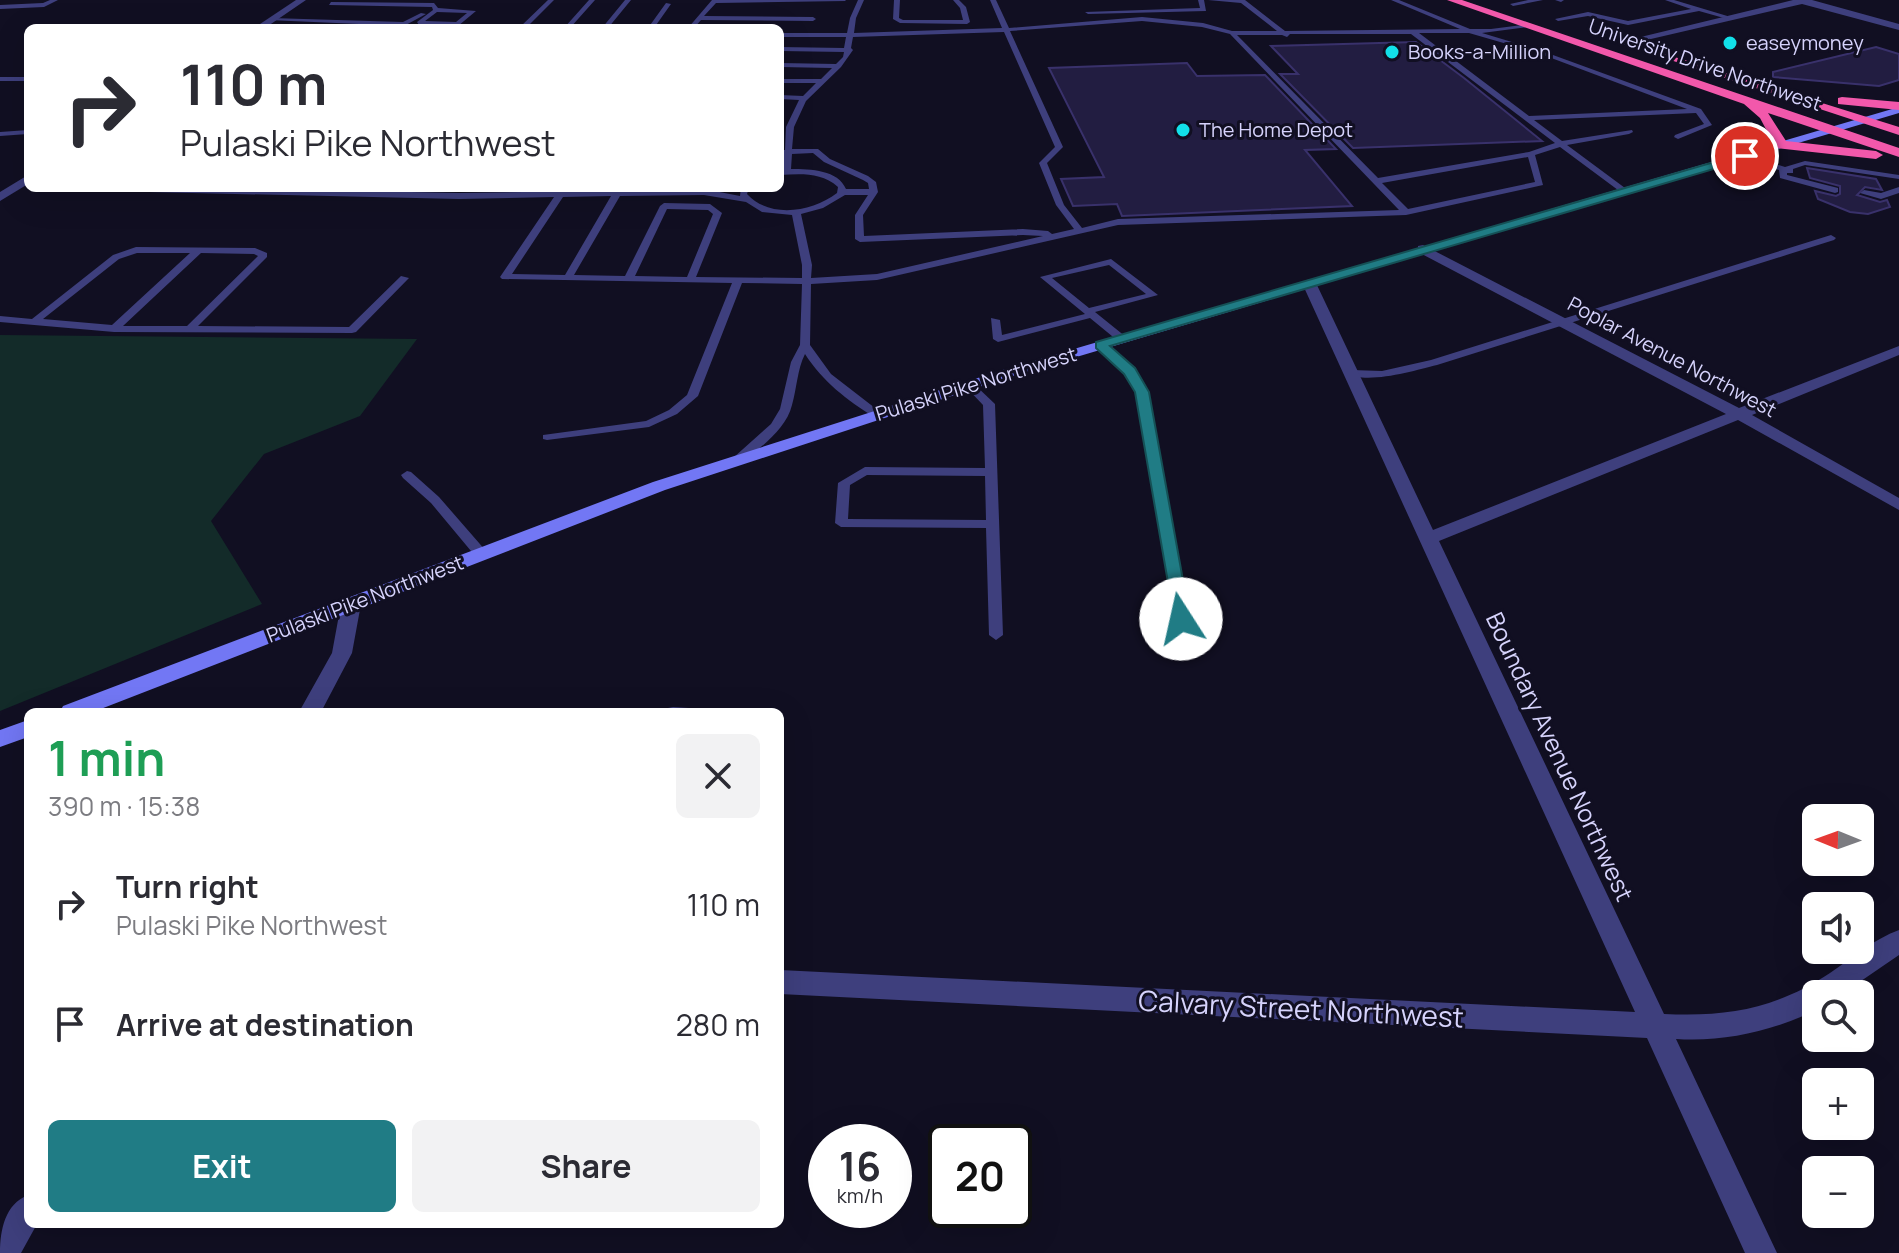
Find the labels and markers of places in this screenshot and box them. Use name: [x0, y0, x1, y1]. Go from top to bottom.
place label: easeymoney: [1746, 29, 1864, 56]
marker: easeymoney: [1721, 34, 1739, 52]
place label: Books-a-Million: [1408, 38, 1551, 65]
marker: Books-a-Million: [1383, 43, 1401, 61]
place label: The Home Depot: [1199, 116, 1353, 143]
marker: The Home Depot: [1174, 121, 1192, 139]
pin: [1711, 122, 1779, 190]

